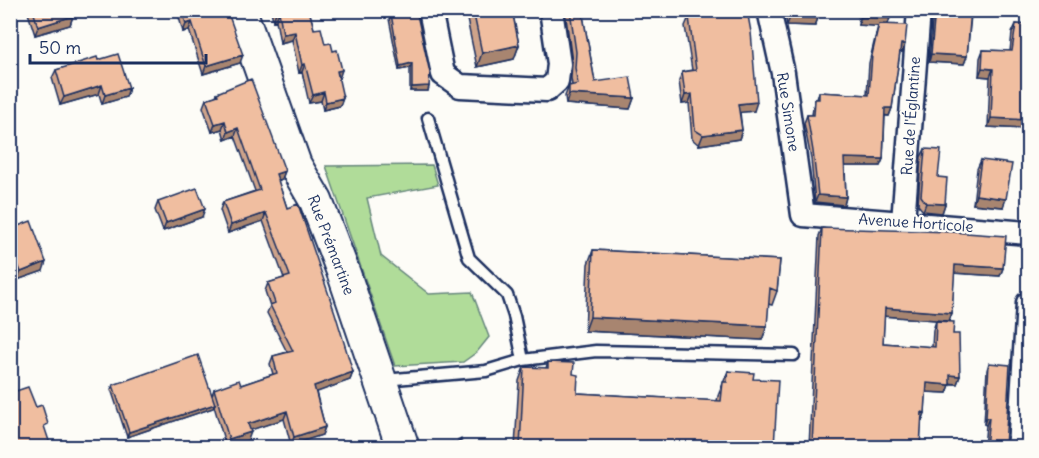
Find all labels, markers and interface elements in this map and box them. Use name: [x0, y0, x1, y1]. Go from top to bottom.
scale bar: [30, 27, 206, 65]
text: 50 m: [39, 36, 81, 59]
street label: Rue de l'Églantine: [897, 56, 924, 176]
street label: Rue Simone: [773, 71, 804, 153]
street label: Rue Prémartine: [304, 192, 359, 298]
street label: Avenue Horticole: [858, 209, 974, 236]

